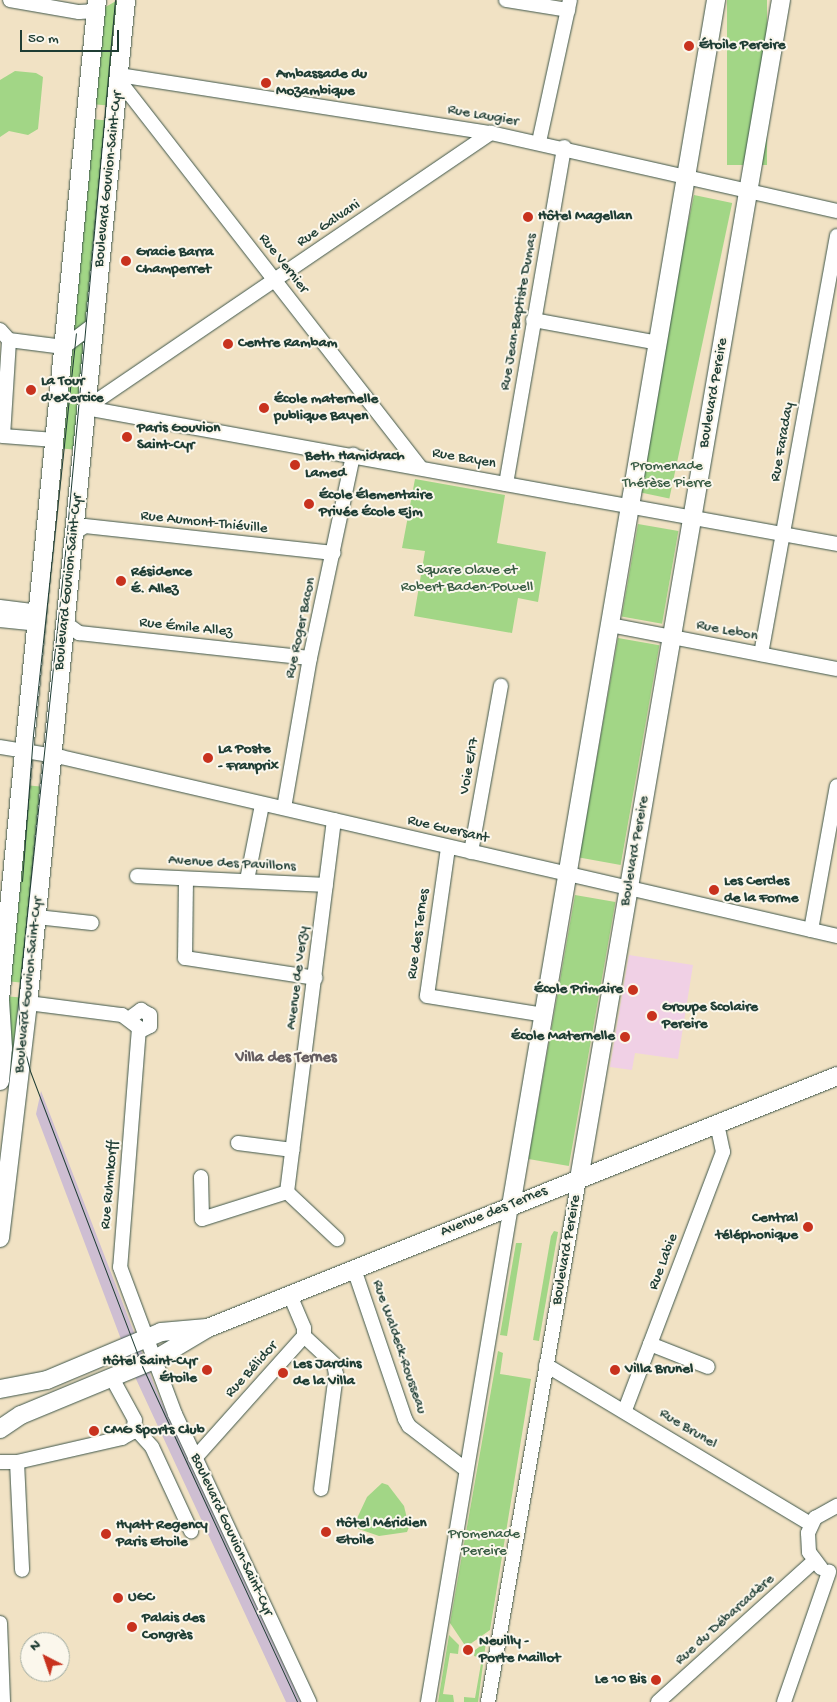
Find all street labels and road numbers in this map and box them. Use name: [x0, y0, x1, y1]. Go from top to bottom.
street label: Boulevard Gouvion-Saint-Cyr: [91, 90, 127, 268]
street label: Rue Laugier: [446, 101, 520, 131]
street label: Rue Galvani: [294, 196, 364, 252]
street label: Rue Vernier: [254, 230, 312, 298]
street label: Rue Jean-Baptiste Dumas: [496, 232, 542, 392]
street label: Boulevard Pereire: [695, 337, 733, 449]
street label: Rue Faraday: [767, 401, 799, 483]
street label: Rue Bayen: [431, 445, 497, 473]
street label: Boulevard Gouvion-Saint-Cyr: [51, 493, 87, 671]
street label: Rue Aumont-Thiéville: [140, 507, 268, 539]
street label: Rue Roger Bacon: [281, 576, 321, 680]
street label: Rue Émile Allez: [138, 614, 234, 642]
street label: Rue Lebon: [695, 616, 759, 646]
street label: Voie E/17: [456, 736, 484, 796]
street label: Boulevard Pereire: [616, 795, 654, 907]
street label: Rue Guersant: [406, 812, 490, 848]
street label: Avenue des Pavillons: [168, 852, 296, 876]
street label: Rue des Ternes: [404, 888, 434, 980]
street label: Boulevard Gouvion-Saint-Cyr: [11, 896, 47, 1074]
street label: Avenue de Verzy: [283, 925, 313, 1031]
street label: Rue Ruhmkorff: [97, 1140, 123, 1230]
street label: Avenue des Ternes: [438, 1182, 550, 1242]
street label: Boulevard Pereire: [548, 1194, 586, 1306]
street label: Rue Labie: [645, 1231, 683, 1293]
street label: Rue Waldeck-Rousseau: [368, 1278, 430, 1416]
street label: Rue Bélidor: [222, 1338, 282, 1402]
street label: Rue Brunel: [656, 1405, 720, 1453]
street label: Boulevard Gouvion-Saint-Cyr: [185, 1451, 277, 1619]
street label: Rue du Débarcadère: [672, 1571, 778, 1669]

